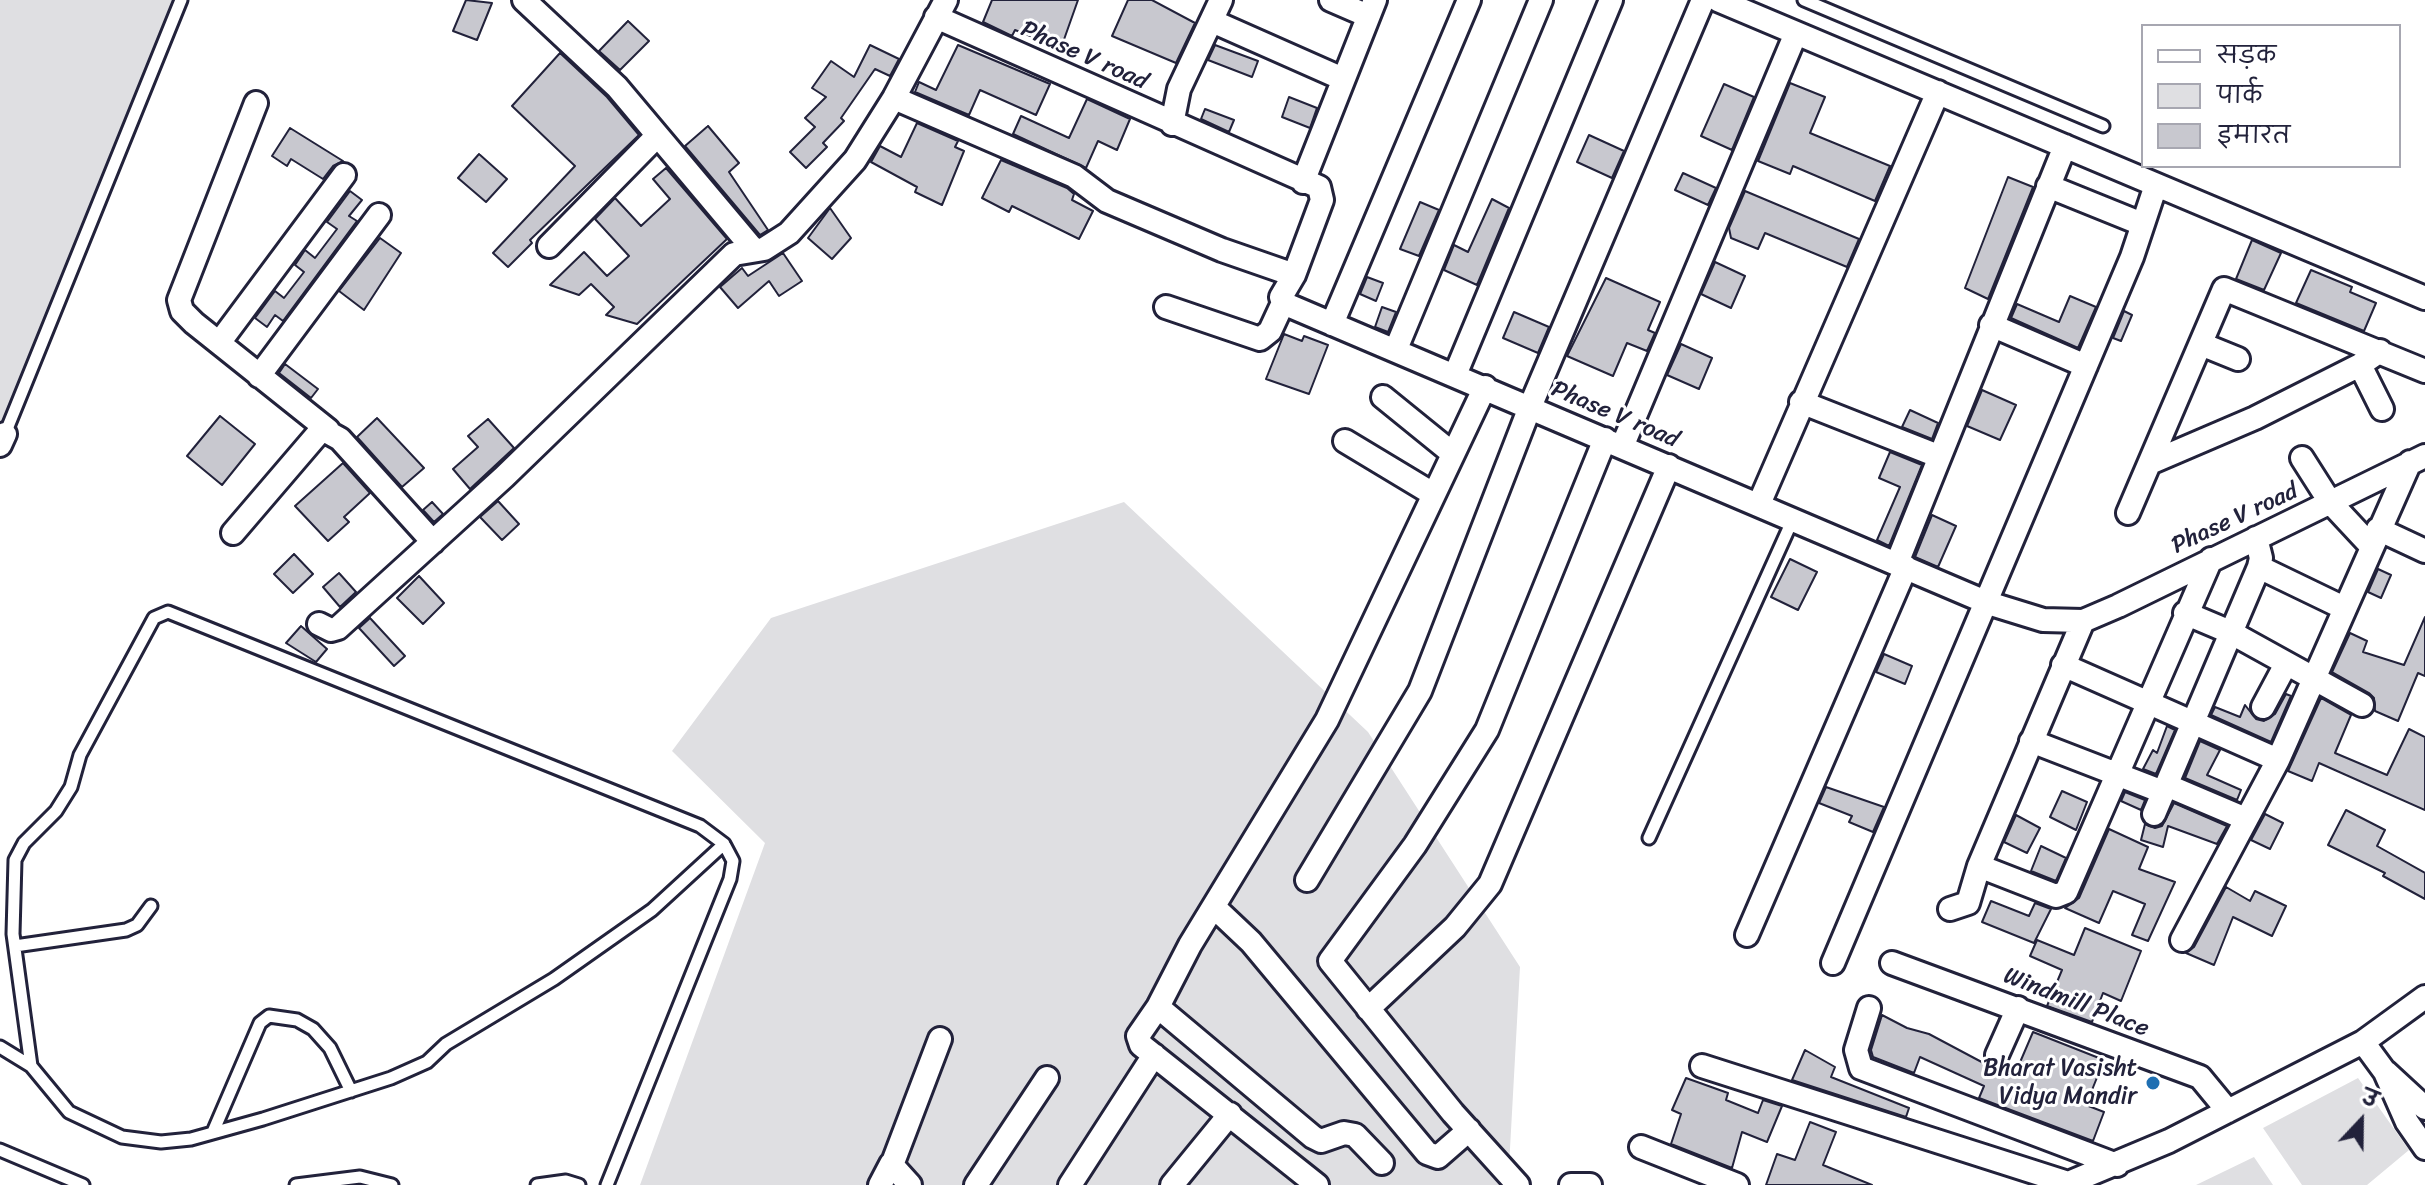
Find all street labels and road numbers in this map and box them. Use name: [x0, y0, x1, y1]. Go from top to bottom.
street label: Phase V road: [1016, 15, 1152, 97]
street label: Phase V road: [1547, 375, 1683, 455]
street label: Phase V road: [2167, 477, 2303, 561]
street label: Windmill Place: [1999, 962, 2153, 1044]

